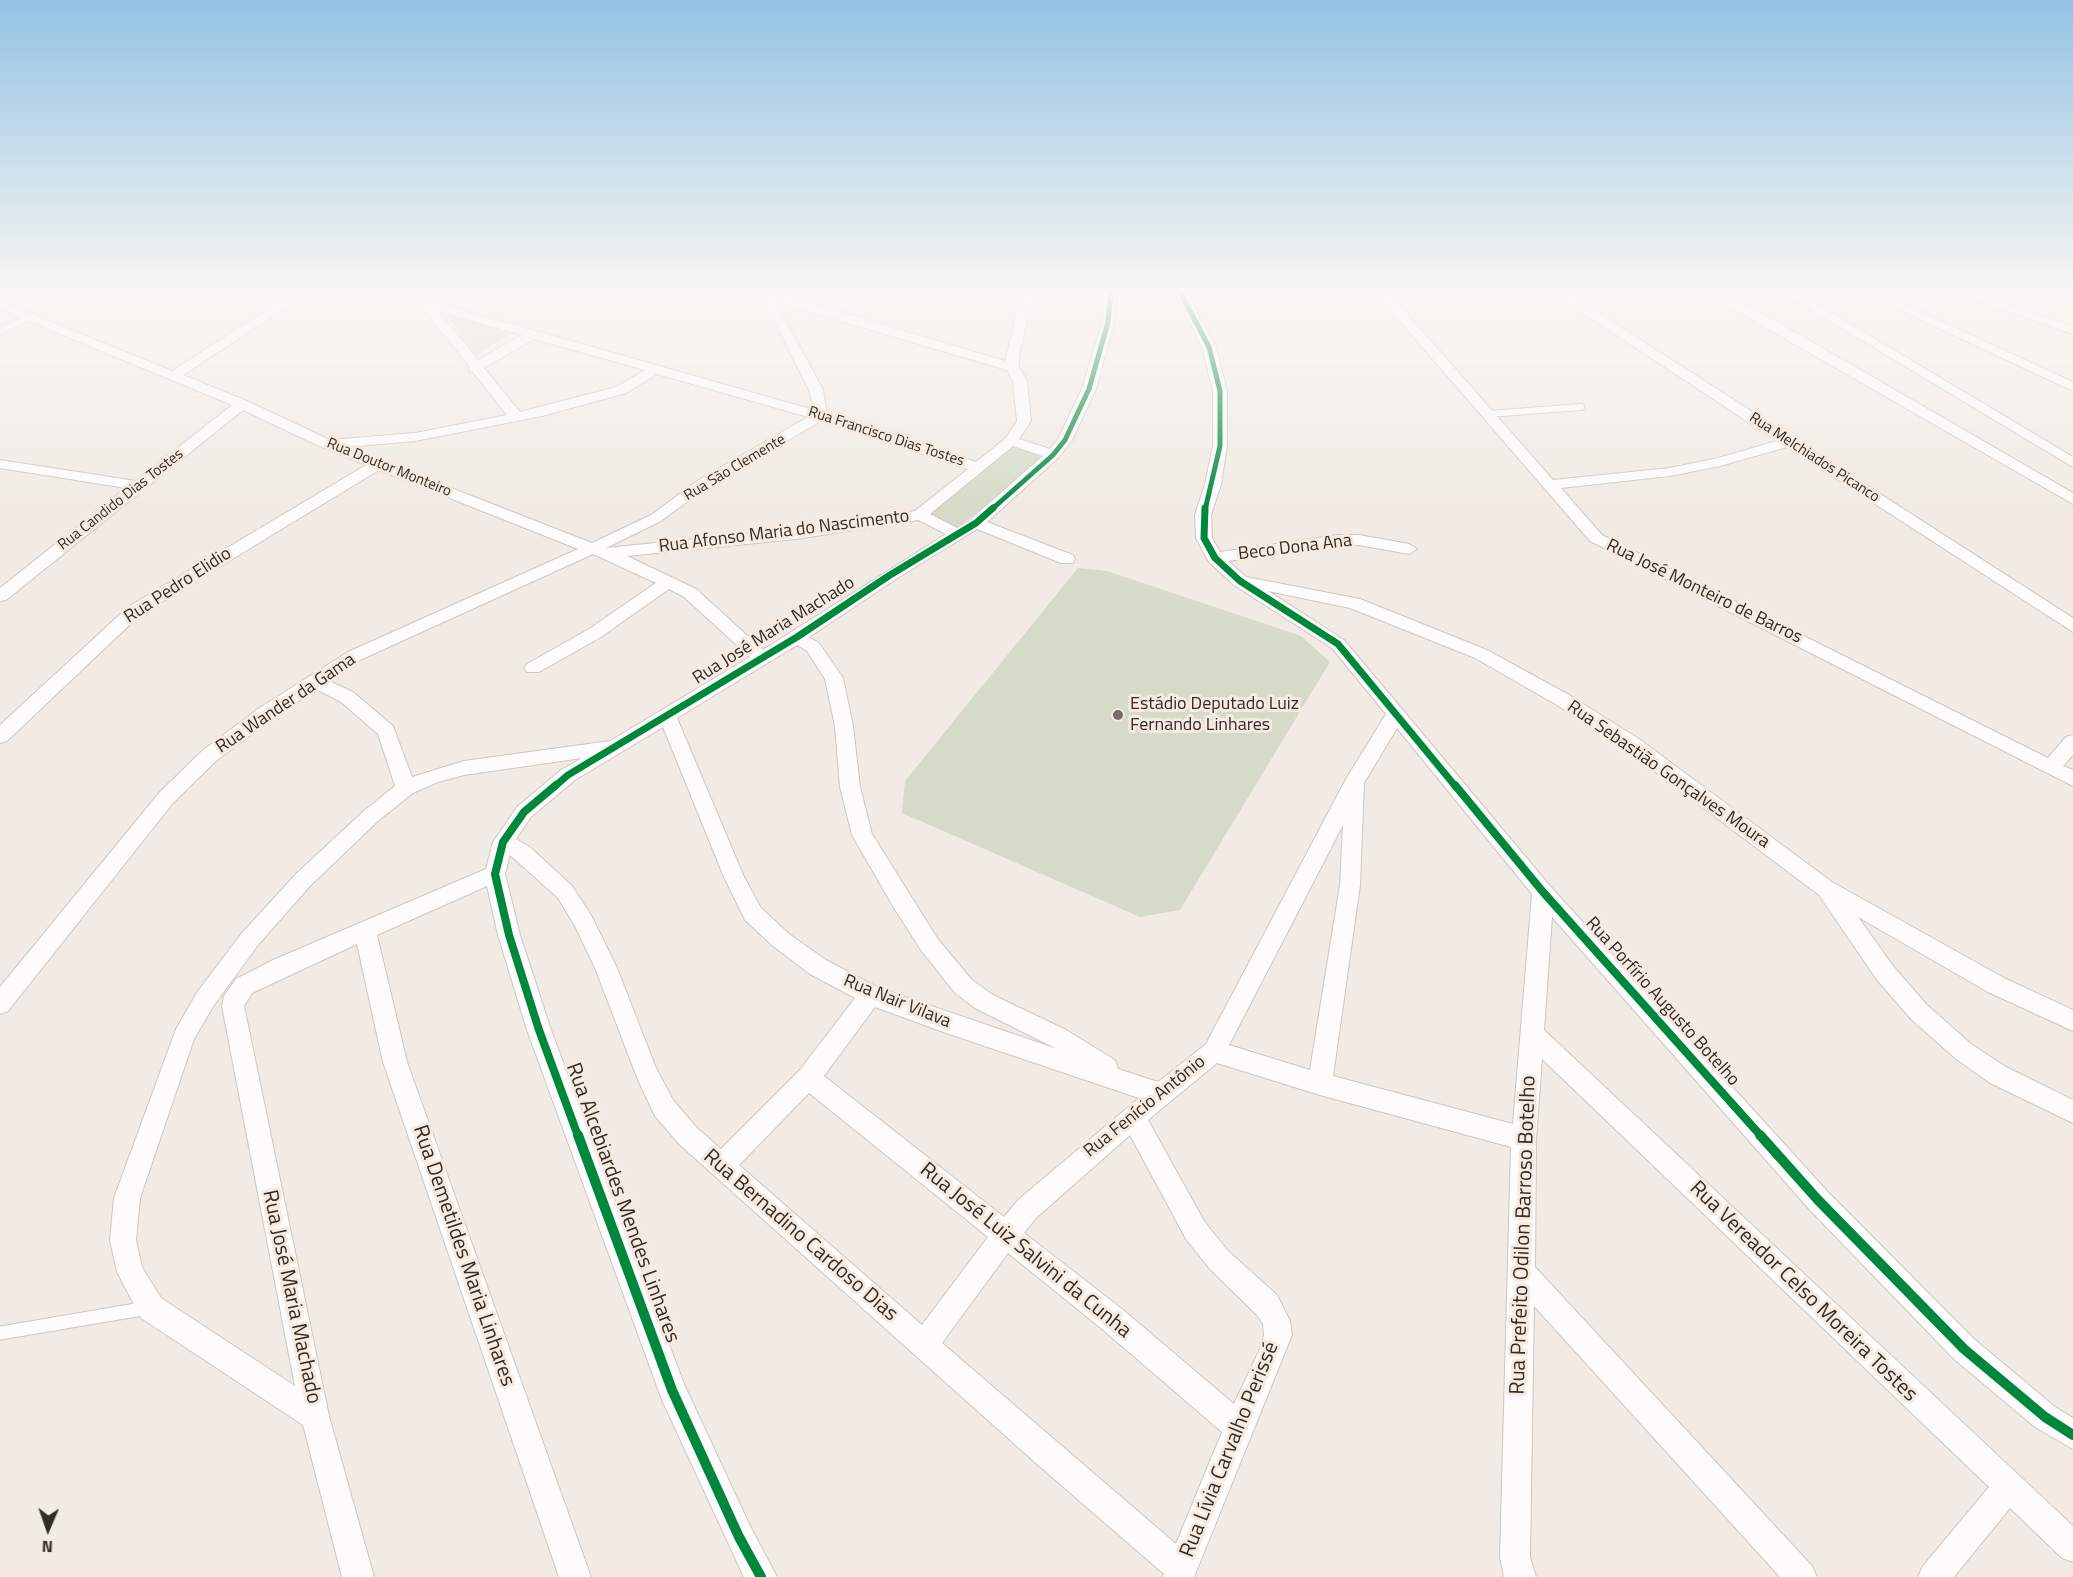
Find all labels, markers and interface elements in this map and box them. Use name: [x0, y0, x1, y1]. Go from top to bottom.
street label: Rua Francisco Dias Tostes: [806, 403, 966, 471]
street label: Rua Melchiados Picanco: [1745, 409, 1883, 507]
street label: Rua São Clemente: [681, 431, 789, 505]
street label: Rua Doutor Monteiro: [324, 435, 454, 501]
street label: Rua Candido Dias Tostes: [55, 445, 187, 555]
street label: Rua Afonso Maria do Nascimento: [658, 506, 910, 558]
street label: Beco Dona Ana: [1237, 530, 1353, 566]
street label: Rua José Monteiro de Barros: [1602, 535, 1806, 649]
street label: Rua Pedro Elidio: [120, 543, 236, 629]
street label: Rua José Maria Machado: [689, 572, 859, 690]
street label: Rua Wander da Gama: [212, 649, 360, 759]
place label: Estádio Deputado Luiz Fernando Linhares: [1130, 694, 1299, 736]
street label: Rua Sebastião Gonçalves Moura: [1562, 697, 1774, 853]
marker: Estádio Deputado Luiz Fernando Linhares: [1111, 708, 1125, 722]
street label: Rua Porfírio Augusto Botelho: [1580, 913, 1744, 1091]
street label: Rua Nair Vilava: [840, 971, 954, 1033]
street label: Rua Fenício Antônio: [1080, 1051, 1210, 1163]
street label: Rua Alcebiardes Mendes Linhares: [560, 1060, 684, 1346]
street label: Rua Prefeito Odilon Barroso Botelho: [1506, 1075, 1542, 1395]
street label: Rua Demetildes Maria Linhares: [406, 1122, 520, 1390]
street label: Rua Bernadino Cardoso Dias: [698, 1145, 902, 1327]
street label: Rua José Luiz Salvini da Cunha: [914, 1158, 1136, 1344]
street label: Rua Vereador Celso Moreira Tostes: [1684, 1176, 1922, 1408]
street label: Rua José Maria Machado: [256, 1188, 326, 1406]
street label: Rua Lívia Carvalho Perissé: [1175, 1339, 1285, 1561]
north arrow: [18, 1499, 78, 1559]
text: N: [41, 1535, 53, 1559]

